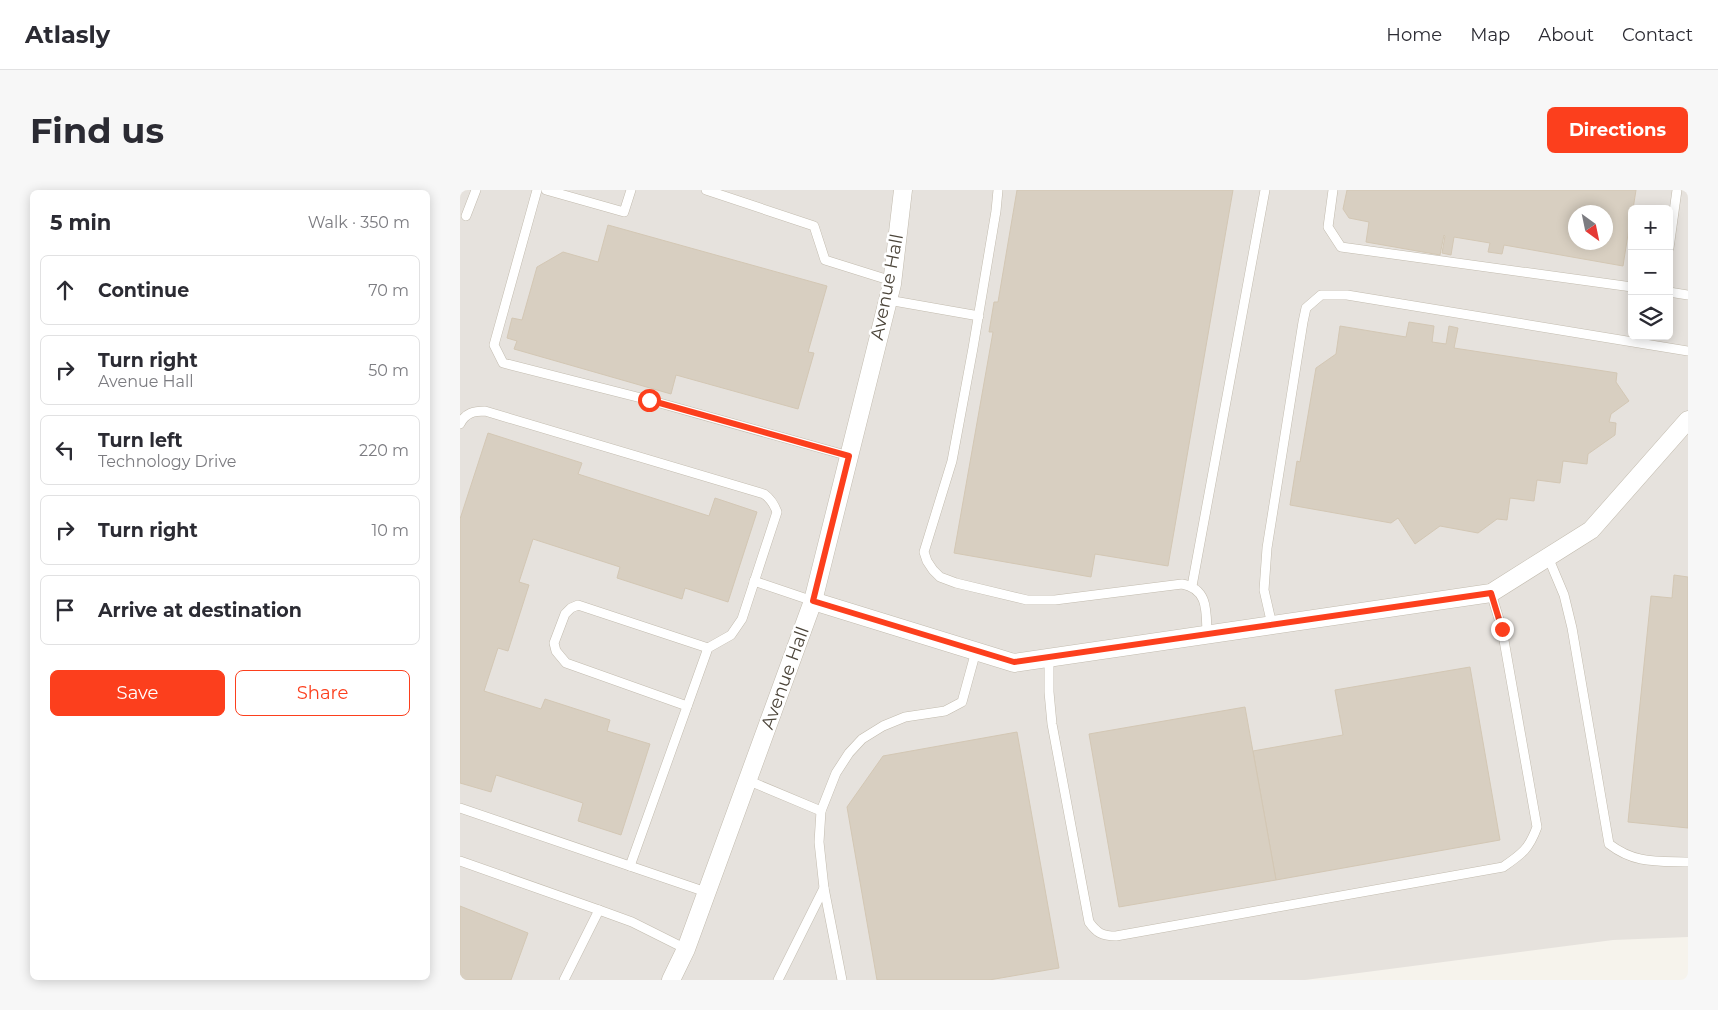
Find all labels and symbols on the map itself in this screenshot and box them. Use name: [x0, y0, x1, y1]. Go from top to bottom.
north arrow: [1568, 205, 1613, 250]
street label: Avenue Hall: [866, 232, 908, 342]
route start: [638, 389, 661, 412]
route end: [1491, 618, 1514, 641]
street label: Avenue Hall: [756, 624, 814, 732]

